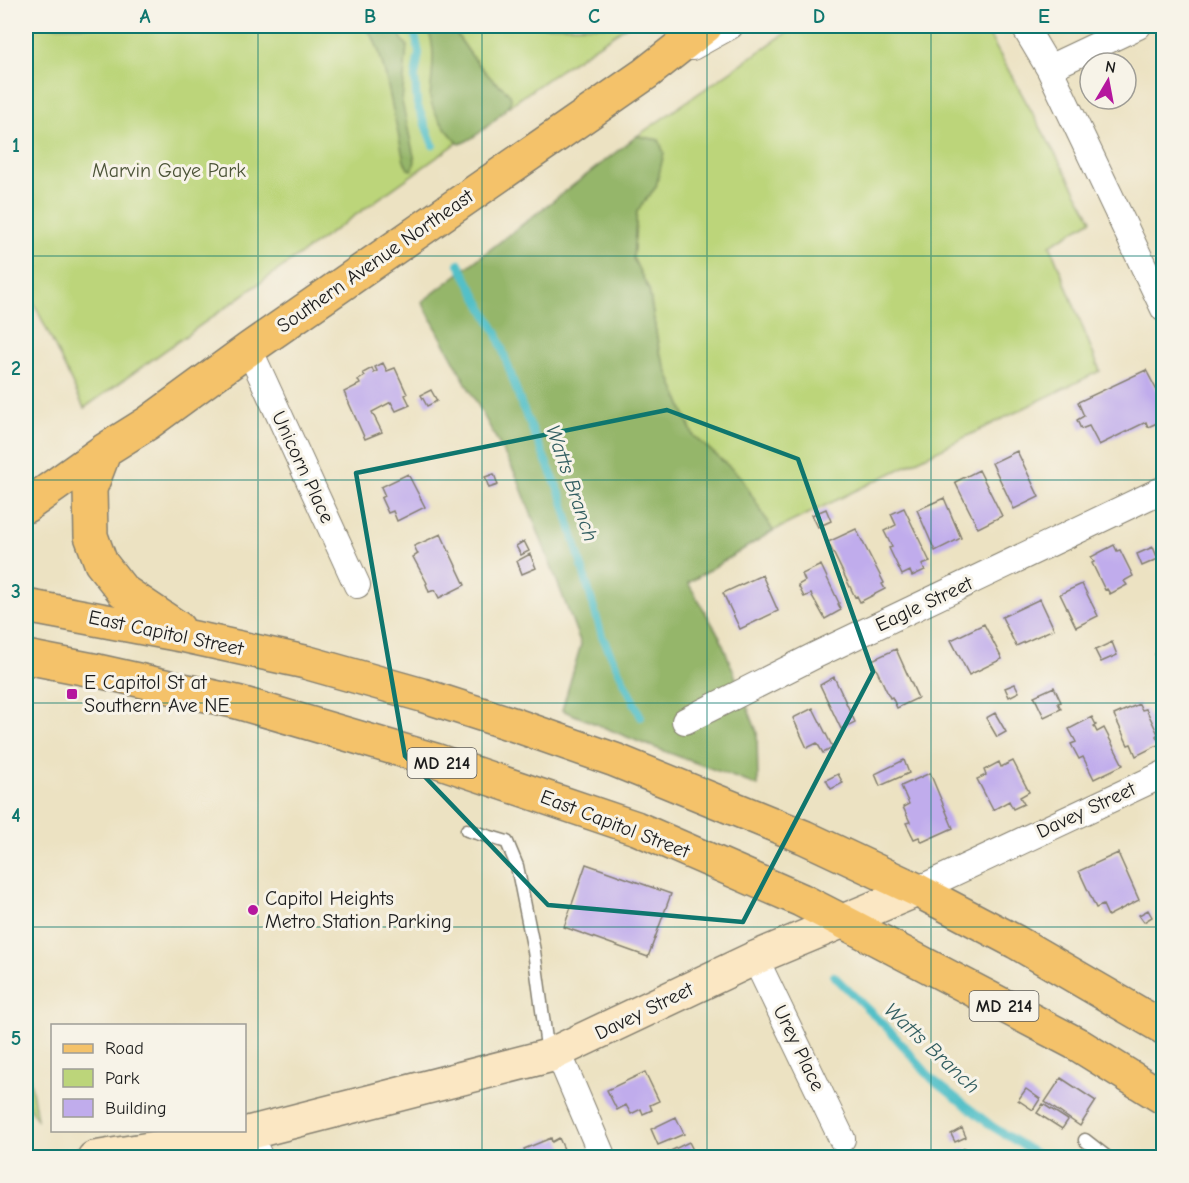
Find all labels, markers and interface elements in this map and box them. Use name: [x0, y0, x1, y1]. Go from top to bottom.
text: A: [139, 5, 151, 28]
text: B: [364, 5, 376, 28]
text: C: [588, 5, 600, 28]
text: D: [813, 5, 825, 28]
text: E: [1038, 5, 1050, 28]
north arrow: [1078, 51, 1138, 111]
text: N: [1104, 57, 1117, 77]
text: 1: [12, 134, 20, 157]
park label: Marvin Gaye Park: [92, 159, 246, 182]
street label: Southern Avenue Northeast: [273, 184, 479, 338]
text: 2: [11, 357, 21, 380]
street label: Unicorn Place: [267, 407, 339, 527]
water label: Watts Branch: [541, 421, 603, 545]
street label: Eagle Street: [872, 571, 977, 636]
text: 3: [11, 580, 21, 603]
street label: East Capitol Street: [86, 605, 247, 661]
place label: E Capitol St at Southern Ave NE: [84, 671, 229, 717]
marker: E Capitol St at Southern Ave NE: [65, 687, 79, 701]
road number: MD 214: [408, 748, 476, 778]
street label: Davey Street: [1033, 777, 1140, 843]
street label: East Capitol Street: [537, 785, 694, 863]
text: 4: [11, 804, 21, 827]
place label: Capitol Heights Metro Station Parking: [265, 887, 452, 933]
marker: Capitol Heights Metro Station Parking: [246, 903, 260, 917]
street label: Davey Street: [591, 977, 698, 1045]
road number: MD 214: [970, 991, 1038, 1021]
water label: Watts Branch: [879, 998, 985, 1098]
street label: Urey Place: [768, 1001, 830, 1095]
legend: [51, 1024, 246, 1132]
text: 5: [11, 1027, 21, 1050]
text: Road: [105, 1038, 144, 1059]
text: Park: [105, 1068, 140, 1089]
text: Building: [105, 1098, 167, 1119]

